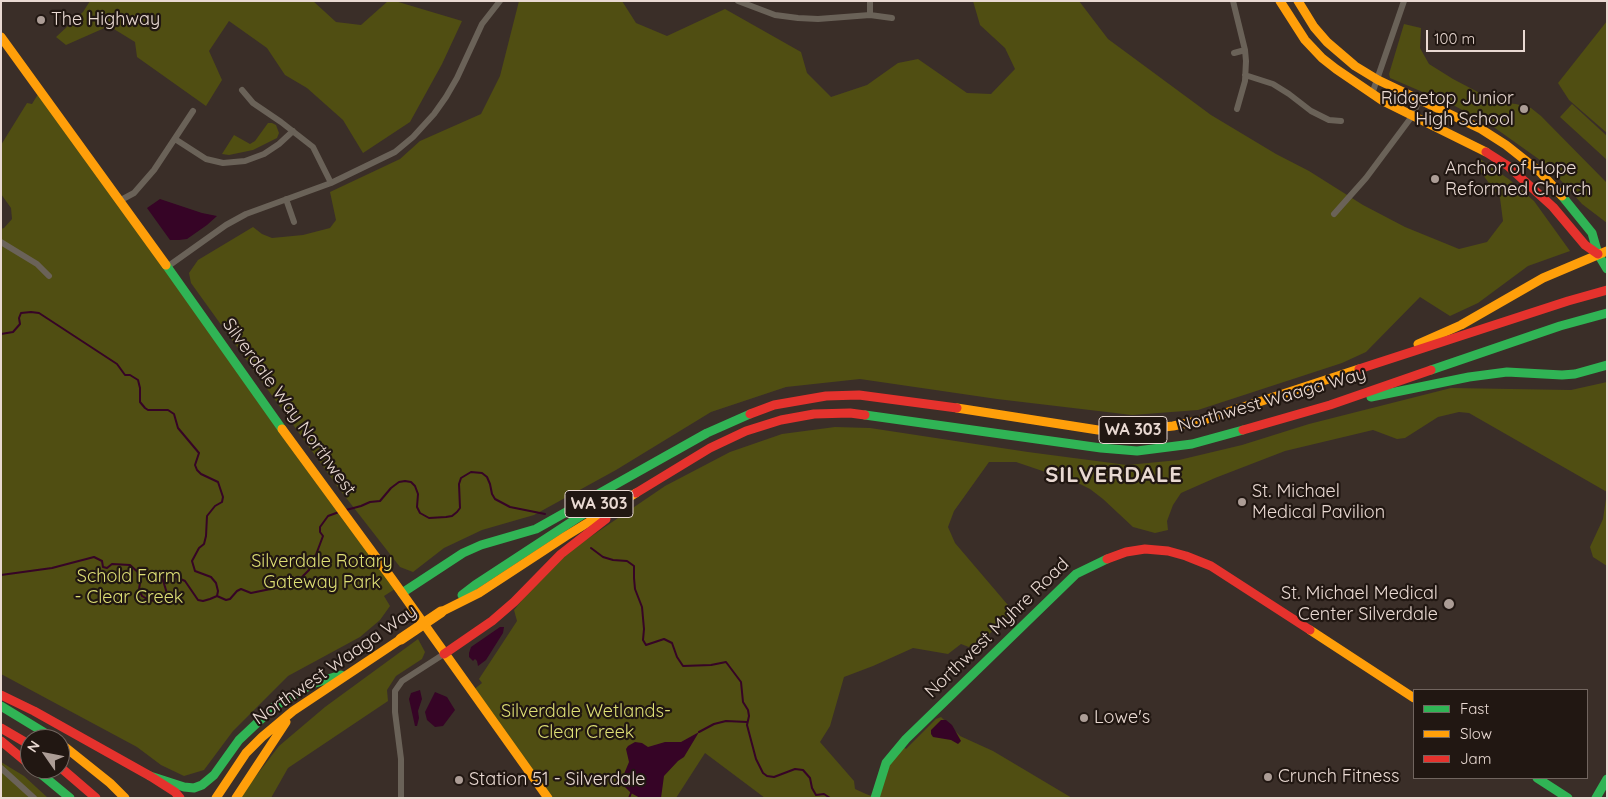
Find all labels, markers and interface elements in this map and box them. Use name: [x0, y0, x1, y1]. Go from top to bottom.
place label: The Highway: [51, 9, 160, 31]
marker: The Highway: [35, 14, 47, 26]
scale bar: [1428, 20, 1527, 52]
text: 100 m: [1434, 29, 1475, 48]
place label: Ridgetop Junior High School: [1381, 88, 1514, 130]
marker: Ridgetop Junior High School: [1518, 103, 1530, 115]
place label: Anchor of Hope Reformed Church: [1445, 158, 1591, 200]
marker: Anchor of Hope Reformed Church: [1429, 173, 1441, 185]
street label: Silverdale Way Northwest: [218, 314, 360, 500]
street label: Northwest Waaga Way: [1175, 363, 1369, 437]
road number: WA 303: [1099, 416, 1167, 444]
district label: SILVERDALE: [1044, 462, 1184, 488]
place label: St. Michael Medical Pavilion: [1252, 481, 1385, 524]
road number: WA 303: [565, 490, 633, 518]
marker: St. Michael Medical Pavilion: [1236, 496, 1248, 508]
park label: Silverdale Rotary Gateway Park: [251, 551, 393, 594]
street label: Northwest Myhre Road: [920, 554, 1074, 702]
park label: Schold Farm - Clear Creek: [75, 566, 183, 608]
place label: St. Michael Medical Center Silverdale: [1281, 583, 1438, 626]
marker: St. Michael Medical Center Silverdale: [1442, 597, 1456, 611]
street label: Northwest Waaga Way: [249, 600, 421, 730]
legend: [1413, 689, 1588, 779]
text: Fast: [1460, 699, 1489, 718]
park label: Silverdale Wetlands- Clear Creek: [501, 701, 671, 744]
place label: Lowe's: [1094, 707, 1150, 729]
marker: Lowe's: [1078, 712, 1090, 724]
text: Slow: [1460, 724, 1492, 743]
north arrow: [20, 729, 70, 779]
text: N: [23, 737, 44, 756]
text: Jam: [1460, 749, 1491, 768]
place label: Crunch Fitness: [1278, 766, 1399, 788]
place label: Station 51 - Silverdale: [469, 769, 645, 791]
marker: Crunch Fitness: [1262, 771, 1274, 783]
marker: Station 51 - Silverdale: [453, 774, 465, 786]

